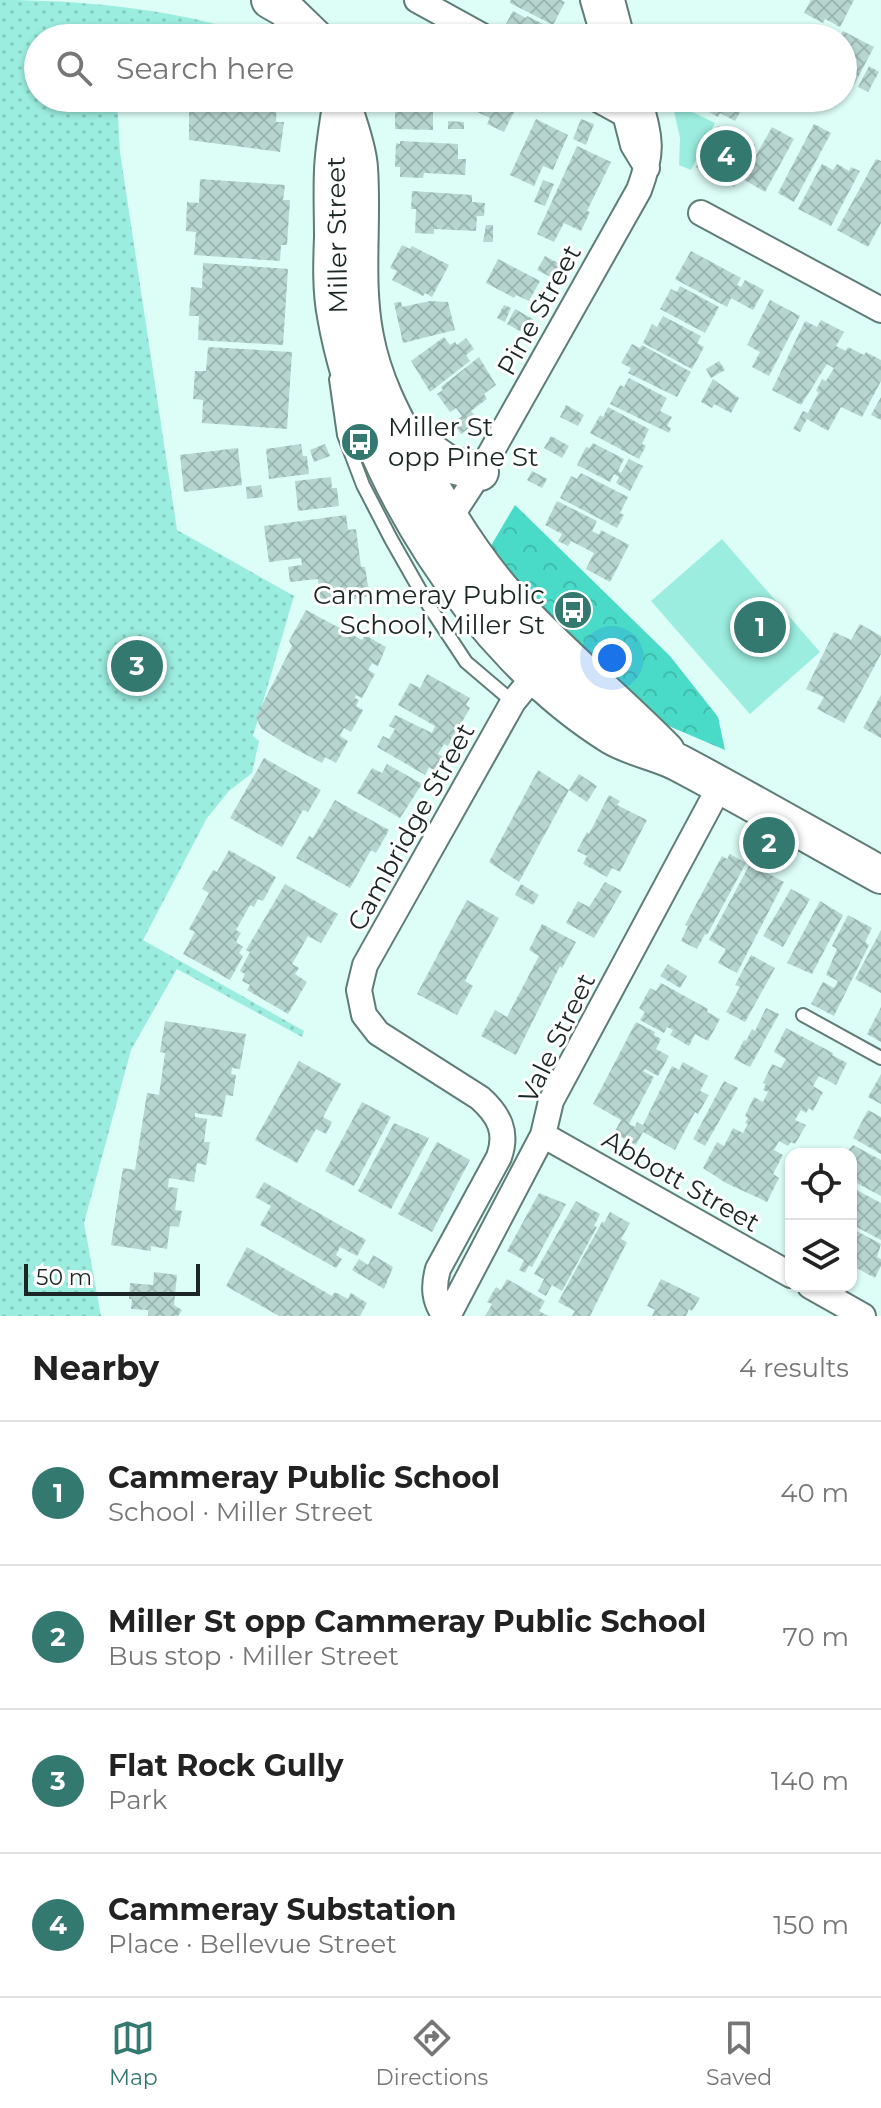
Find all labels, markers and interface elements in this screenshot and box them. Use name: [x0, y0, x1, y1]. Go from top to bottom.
search box: [24, 24, 857, 112]
icon: search: [52, 46, 96, 90]
text: Search here: [116, 50, 294, 87]
pin: 4: [700, 126, 752, 186]
street label: Miller Street: [320, 156, 354, 314]
street label: Pine Street: [490, 239, 588, 381]
place label: Miller St opp Pine St: [388, 411, 539, 473]
bus stop icon: Miller St opp Pine St: [339, 421, 381, 463]
place label: Cammeray Public School, Miller St: [313, 579, 545, 641]
bus stop icon: Cammeray Public School, Miller St: [552, 589, 594, 631]
pin: 1: [734, 597, 786, 657]
pin: 3: [111, 636, 163, 696]
your location: [592, 638, 632, 678]
street label: Cambridge Street: [341, 718, 481, 936]
pin: 2: [743, 813, 795, 873]
street label: Vale Street: [512, 968, 602, 1108]
street label: Abbott Street: [597, 1123, 765, 1239]
map controls: [785, 1148, 857, 1292]
button: locate: [785, 1148, 857, 1220]
button: layers: [785, 1220, 857, 1292]
scale bar: [24, 1260, 200, 1296]
text: 50 m: [36, 1264, 92, 1291]
text: Nearby: [32, 1347, 159, 1389]
text: 4 results: [739, 1352, 849, 1384]
text: Cammeray Public School: [108, 1459, 500, 1496]
text: 1: [53, 1477, 63, 1509]
text: 40 m: [780, 1477, 849, 1509]
text: School · Miller Street: [108, 1496, 373, 1528]
text: Miller St opp Cammeray Public School: [108, 1603, 706, 1640]
text: 2: [50, 1621, 66, 1653]
text: 70 m: [783, 1621, 849, 1653]
text: Bus stop · Miller Street: [108, 1640, 399, 1672]
text: Flat Rock Gully: [108, 1747, 343, 1784]
text: 3: [50, 1765, 66, 1797]
text: 140 m: [771, 1765, 849, 1797]
text: Park: [108, 1784, 167, 1816]
text: Cammeray Substation: [108, 1891, 456, 1928]
text: 4: [49, 1909, 67, 1941]
text: 150 m: [773, 1909, 849, 1941]
text: Place · Bellevue Street: [108, 1928, 397, 1960]
tab: Map: [109, 2016, 158, 2091]
tab: Directions: [376, 2016, 488, 2091]
tab: Saved: [706, 2016, 772, 2091]

